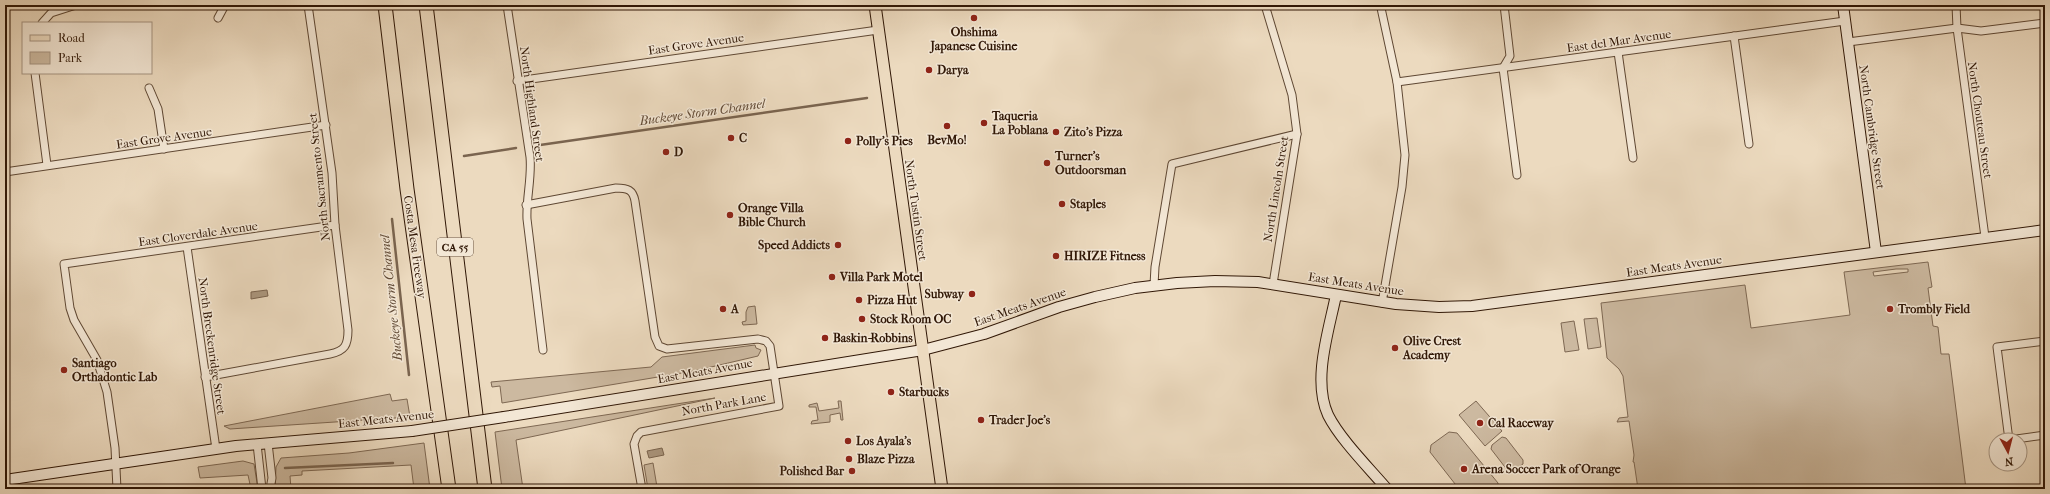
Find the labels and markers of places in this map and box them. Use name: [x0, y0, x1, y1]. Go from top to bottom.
marker: Ohshima Japanese Cuisine: [969, 13, 979, 23]
place label: Ohshima Japanese Cuisine: [929, 25, 1017, 54]
place label: Darya: [937, 63, 969, 78]
marker: Darya: [924, 65, 934, 75]
place label: Taqueria La Poblana: [991, 109, 1048, 137]
marker: Taqueria La Poblana: [979, 118, 989, 128]
marker: BevMo!: [942, 121, 952, 131]
place label: Zito's Pizza: [1064, 125, 1123, 139]
marker: Zito's Pizza: [1051, 127, 1061, 137]
place label: C: [739, 131, 747, 145]
marker: C: [726, 133, 736, 143]
place label: BevMo!: [927, 133, 967, 147]
place label: Polly's Pies: [856, 134, 913, 149]
marker: Polly's Pies: [843, 136, 853, 146]
place label: D: [674, 145, 683, 159]
marker: D: [661, 147, 671, 157]
place label: Turner's Outdoorsman: [1054, 149, 1127, 177]
marker: Turner's Outdoorsman: [1042, 158, 1052, 168]
place label: Staples: [1070, 197, 1107, 212]
marker: Staples: [1057, 199, 1067, 209]
place label: Orange Villa Bible Church: [738, 201, 806, 229]
marker: Orange Villa Bible Church: [725, 210, 735, 220]
place label: Speed Addicts: [758, 238, 831, 253]
marker: Speed Addicts: [833, 240, 843, 250]
place label: HIRIZE Fitness: [1064, 249, 1146, 263]
marker: HIRIZE Fitness: [1051, 251, 1061, 261]
place label: Villa Park Motel: [839, 270, 924, 284]
marker: Villa Park Motel: [827, 272, 837, 282]
place label: Subway: [925, 287, 965, 302]
marker: Subway: [967, 289, 977, 299]
place label: Pizza Hut: [867, 293, 918, 307]
marker: Pizza Hut: [854, 295, 864, 305]
place label: A: [730, 302, 740, 316]
place label: Trombly Field: [1897, 302, 1970, 317]
marker: A: [718, 304, 728, 314]
marker: Trombly Field: [1885, 304, 1895, 314]
place label: Stock Room OC: [870, 312, 951, 326]
marker: Stock Room OC: [857, 314, 867, 324]
place label: Baskin-Robbins: [833, 331, 913, 345]
marker: Baskin-Robbins: [820, 333, 830, 343]
place label: Olive Crest Academy: [1402, 334, 1462, 363]
marker: Olive Crest Academy: [1390, 343, 1400, 353]
place label: Santiago Orthadontic Lab: [72, 356, 158, 384]
marker: Santiago Orthadontic Lab: [59, 365, 69, 375]
place label: Starbucks: [899, 385, 949, 399]
marker: Starbucks: [886, 387, 896, 397]
place label: Trader Joe's: [988, 413, 1051, 428]
marker: Trader Joe's: [976, 415, 986, 425]
place label: Cal Raceway: [1488, 416, 1554, 431]
marker: Cal Raceway: [1475, 418, 1485, 428]
place label: Los Ayala's: [856, 434, 912, 449]
marker: Los Ayala's: [843, 436, 853, 446]
place label: Blaze Pizza: [857, 452, 915, 466]
marker: Blaze Pizza: [844, 454, 854, 464]
place label: Arena Soccer Park of Orange: [1471, 462, 1621, 477]
place label: Polished Bar: [780, 464, 845, 478]
marker: Arena Soccer Park of Orange: [1459, 464, 1469, 474]
marker: Polished Bar: [847, 466, 857, 476]

